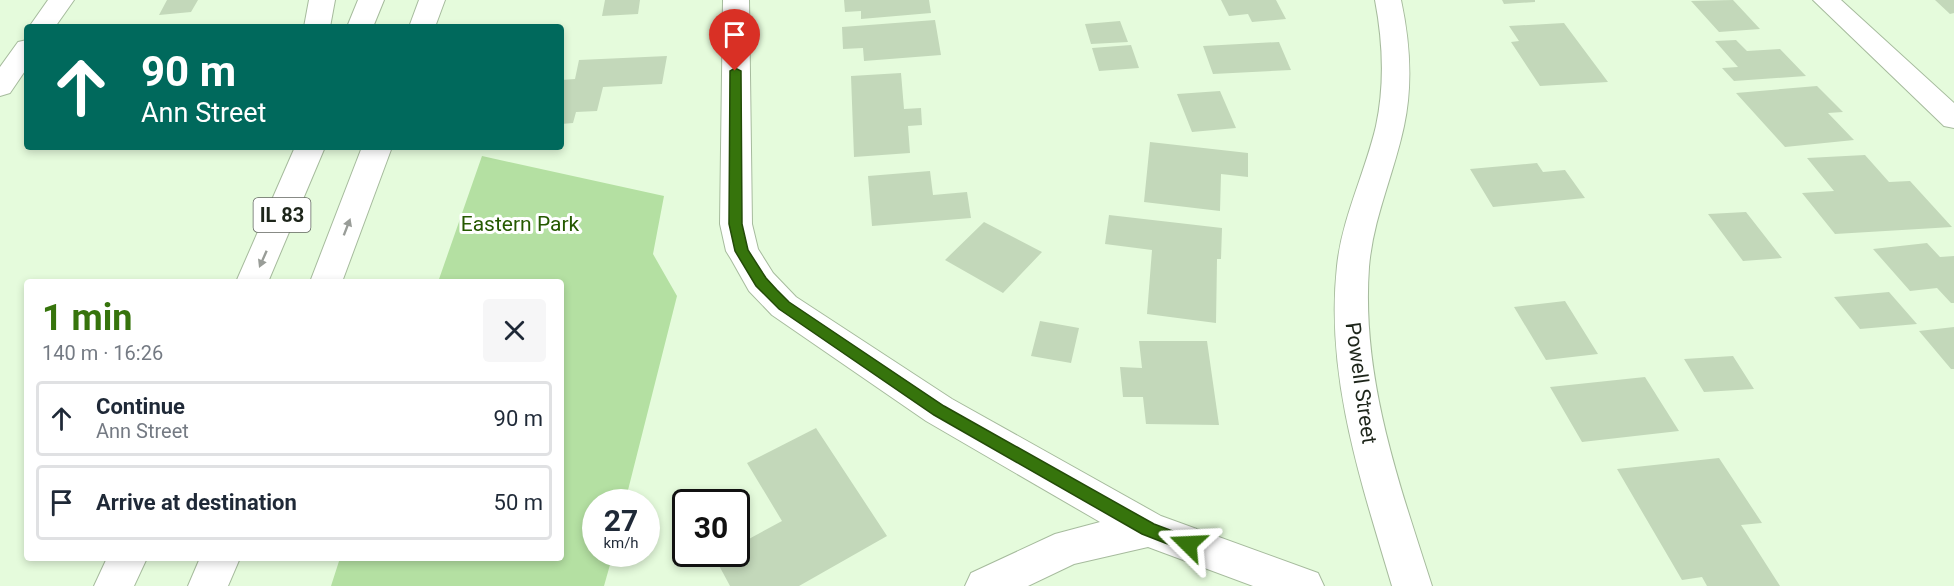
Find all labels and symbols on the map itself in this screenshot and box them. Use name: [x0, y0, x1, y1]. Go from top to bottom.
pin: [709, 9, 760, 71]
road number: IL 83: [254, 198, 310, 232]
park label: Eastern Park: [461, 212, 580, 236]
one-way arrow: [343, 218, 352, 236]
one-way arrow: [258, 250, 267, 267]
street label: Powell Street: [1341, 321, 1381, 446]
speed limit sign: 30: [672, 489, 750, 567]
position arrow: [1156, 512, 1220, 576]

